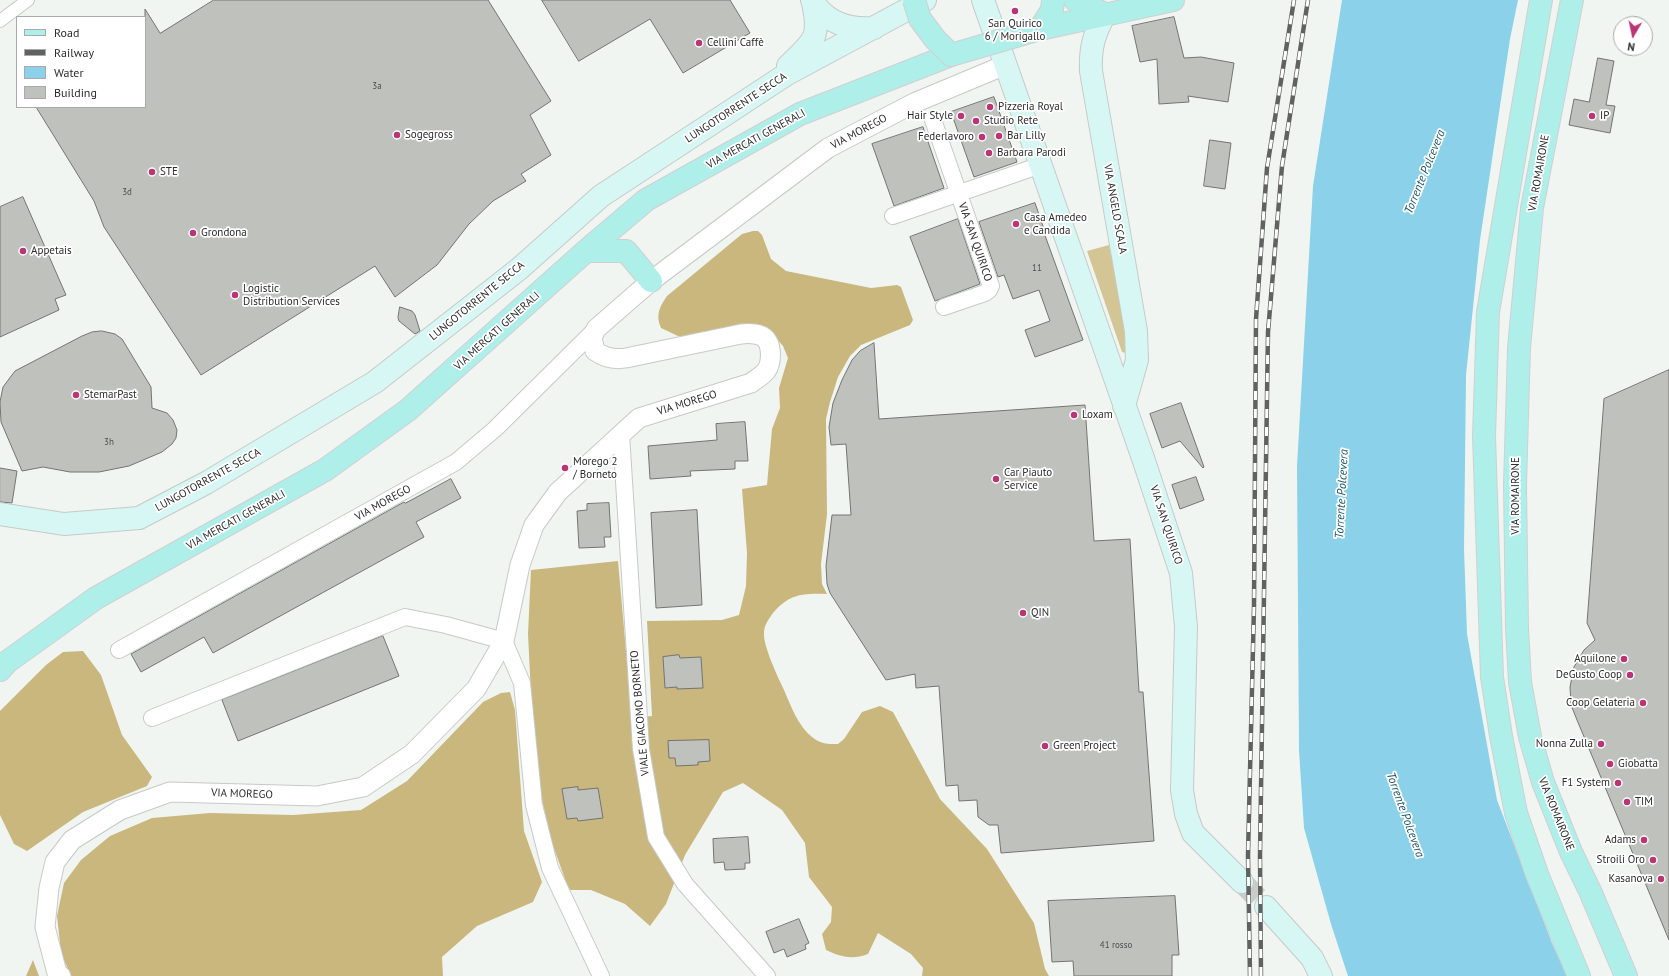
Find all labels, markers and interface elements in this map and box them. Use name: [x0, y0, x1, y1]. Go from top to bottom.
marker: San Quirico 6 / Morigallo: [1010, 6, 1020, 16]
legend: [16, 16, 146, 108]
north arrow: [1613, 16, 1653, 56]
place label: San Quirico 6 / Morigallo: [985, 17, 1045, 43]
text: Road: [54, 25, 79, 40]
place label: Cellini Caffè: [707, 36, 764, 50]
marker: Cellini Caffè: [694, 38, 704, 48]
text: N: [1627, 39, 1636, 54]
text: Railway: [54, 45, 94, 60]
text: Water: [54, 65, 84, 80]
street label: LUNGOTORRENTE SECCA: [683, 70, 789, 146]
house number: 3a: [372, 81, 382, 91]
text: Building: [54, 85, 97, 100]
place label: Pizzeria Royal: [998, 100, 1063, 114]
marker: Pizzeria Royal: [985, 102, 995, 112]
street label: VIA MERCATI GENERALI: [704, 106, 808, 172]
place label: Hair Style: [907, 109, 953, 123]
place label: IP: [1600, 109, 1609, 123]
marker: Hair Style: [956, 111, 966, 121]
marker: IP: [1587, 111, 1597, 121]
street label: VIA MOREGO: [829, 112, 889, 152]
place label: Studio Rete: [984, 114, 1038, 128]
marker: Studio Rete: [971, 116, 981, 126]
place label: Sogegross: [405, 128, 453, 142]
water label: Torrente Polcevera: [1402, 128, 1448, 216]
place label: Bar Lilly: [1007, 129, 1046, 143]
marker: Sogegross: [392, 130, 402, 140]
place label: Federlavoro: [918, 130, 974, 144]
marker: Bar Lilly: [994, 131, 1004, 141]
marker: Federlavoro: [977, 132, 987, 142]
street label: VIA ROMAIRONE: [1526, 134, 1552, 212]
place label: Barbara Parodi: [997, 146, 1066, 160]
marker: Barbara Parodi: [984, 148, 994, 158]
street label: VIA ANGELO SCALA: [1101, 163, 1129, 255]
place label: STE: [160, 165, 178, 179]
marker: STE: [147, 167, 157, 177]
house number: 3d: [122, 187, 132, 197]
street label: VIA SAN QUIRICO: [955, 201, 995, 283]
place label: Casa Amedeo e Candida: [1024, 211, 1087, 237]
marker: Casa Amedeo e Candida: [1011, 219, 1021, 229]
place label: Grondona: [201, 226, 247, 240]
marker: Grondona: [188, 228, 198, 238]
place label: Appetais: [31, 244, 72, 258]
marker: Appetais: [18, 246, 28, 256]
street label: LUNGOTORRENTE SECCA: [427, 259, 527, 343]
house number: 11: [1032, 263, 1042, 273]
place label: Logistic Distribution Services: [243, 282, 340, 308]
street label: VIA MERCATI GENERALI: [451, 289, 543, 373]
marker: Logistic Distribution Services: [230, 290, 240, 300]
place label: StemarPast: [84, 388, 137, 402]
street label: VIA MOREGO: [656, 388, 718, 418]
marker: StemarPast: [71, 390, 81, 400]
place label: Loxam: [1082, 408, 1113, 422]
marker: Loxam: [1069, 410, 1079, 420]
house number: 3h: [104, 437, 114, 447]
street label: LUNGOTORRENTE SECCA: [153, 445, 263, 515]
water label: Torrente Polcevera: [1332, 449, 1352, 539]
place label: Morego 2 / Borneto: [573, 455, 618, 481]
street label: VIA ROMAIRONE: [1509, 457, 1523, 535]
marker: Morego 2 / Borneto: [560, 463, 570, 473]
place label: Car Piauto Service: [1004, 466, 1052, 492]
marker: Car Piauto Service: [991, 474, 1001, 484]
street label: VIA MOREGO: [353, 482, 413, 524]
street label: VIA SAN QUIRICO: [1147, 484, 1185, 566]
street label: VIA MERCATI GENERALI: [184, 487, 288, 553]
place label: QIN: [1031, 606, 1049, 620]
marker: QIN: [1018, 608, 1028, 618]
street label: VIALE GIACOMO BORNETO: [628, 650, 652, 776]
place label: Aquilone: [1574, 652, 1616, 666]
marker: Aquilone: [1619, 654, 1629, 664]
place label: DeGusto Coop: [1556, 668, 1622, 682]
marker: DeGusto Coop: [1625, 670, 1635, 680]
place label: Coop Gelateria: [1566, 696, 1635, 710]
marker: Coop Gelateria: [1638, 698, 1648, 708]
place label: Nonna Zulla: [1536, 737, 1593, 751]
place label: Green Project: [1053, 739, 1116, 753]
marker: Nonna Zulla: [1596, 739, 1606, 749]
marker: Green Project: [1040, 741, 1050, 751]
place label: Giobatta: [1618, 757, 1658, 771]
marker: Giobatta: [1605, 759, 1615, 769]
water label: Torrente Polcevera: [1383, 770, 1427, 860]
street label: VIA ROMAIRONE: [1535, 776, 1577, 852]
place label: F1 System: [1562, 776, 1610, 790]
marker: F1 System: [1613, 778, 1623, 788]
street label: VIA MOREGO: [211, 786, 273, 802]
place label: TIM: [1635, 795, 1653, 809]
marker: TIM: [1622, 797, 1632, 807]
place label: Adams: [1605, 833, 1636, 847]
marker: Adams: [1639, 835, 1649, 845]
place label: Stroili Oro: [1597, 853, 1645, 867]
marker: Stroili Oro: [1648, 855, 1658, 865]
place label: Kasanova: [1609, 872, 1653, 886]
marker: Kasanova: [1656, 874, 1666, 884]
house number: 41 rosso: [1100, 940, 1132, 950]

